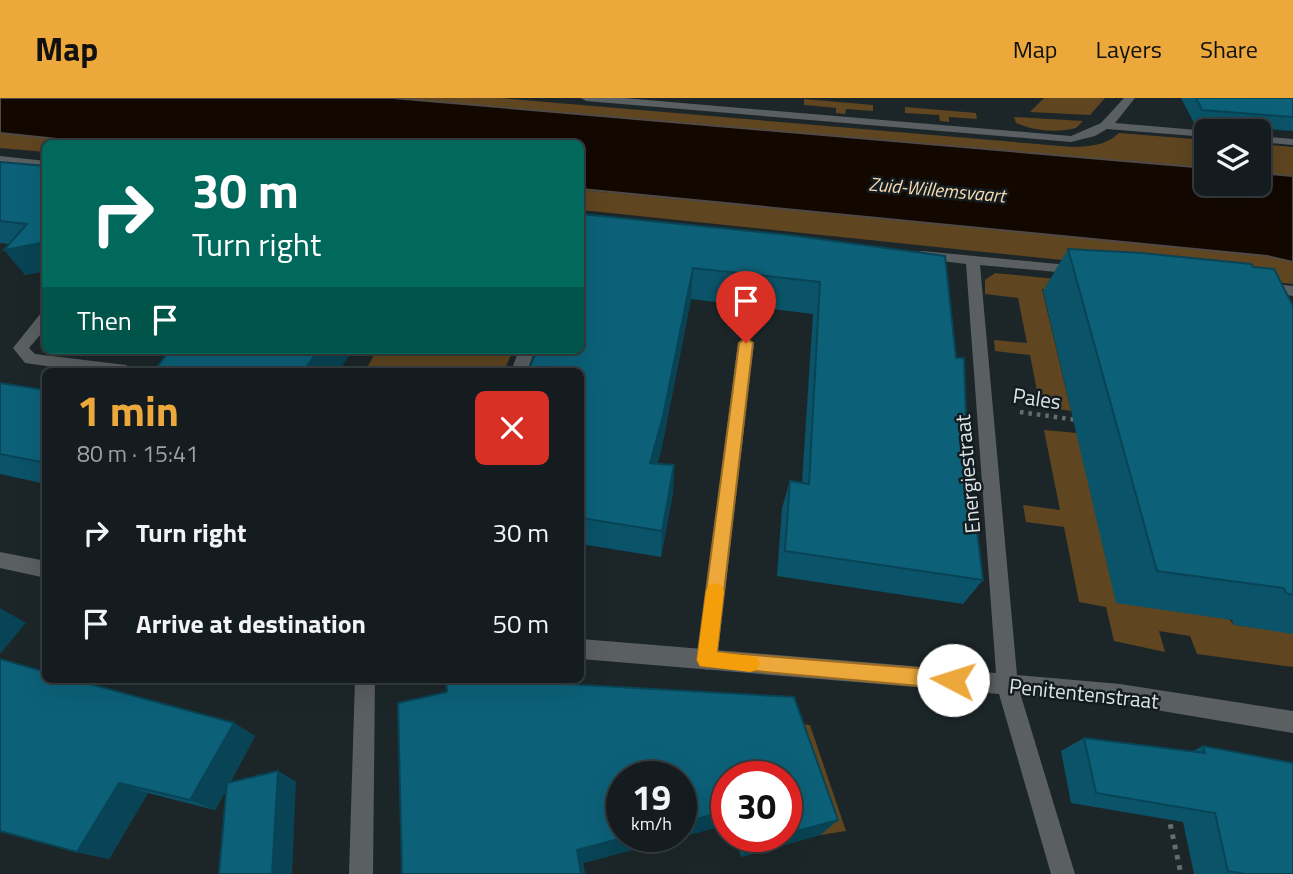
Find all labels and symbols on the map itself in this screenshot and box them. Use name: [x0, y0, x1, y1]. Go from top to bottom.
water label: Zuid-Willemsvaart: [868, 169, 1008, 210]
pin: [716, 271, 776, 343]
street label: Pales: [1011, 379, 1063, 417]
street label: Energiestraat: [946, 412, 988, 535]
position arrow: [916, 643, 990, 717]
street label: Penitentenstraat: [1008, 669, 1161, 717]
speed limit sign: 30: [711, 761, 802, 852]

